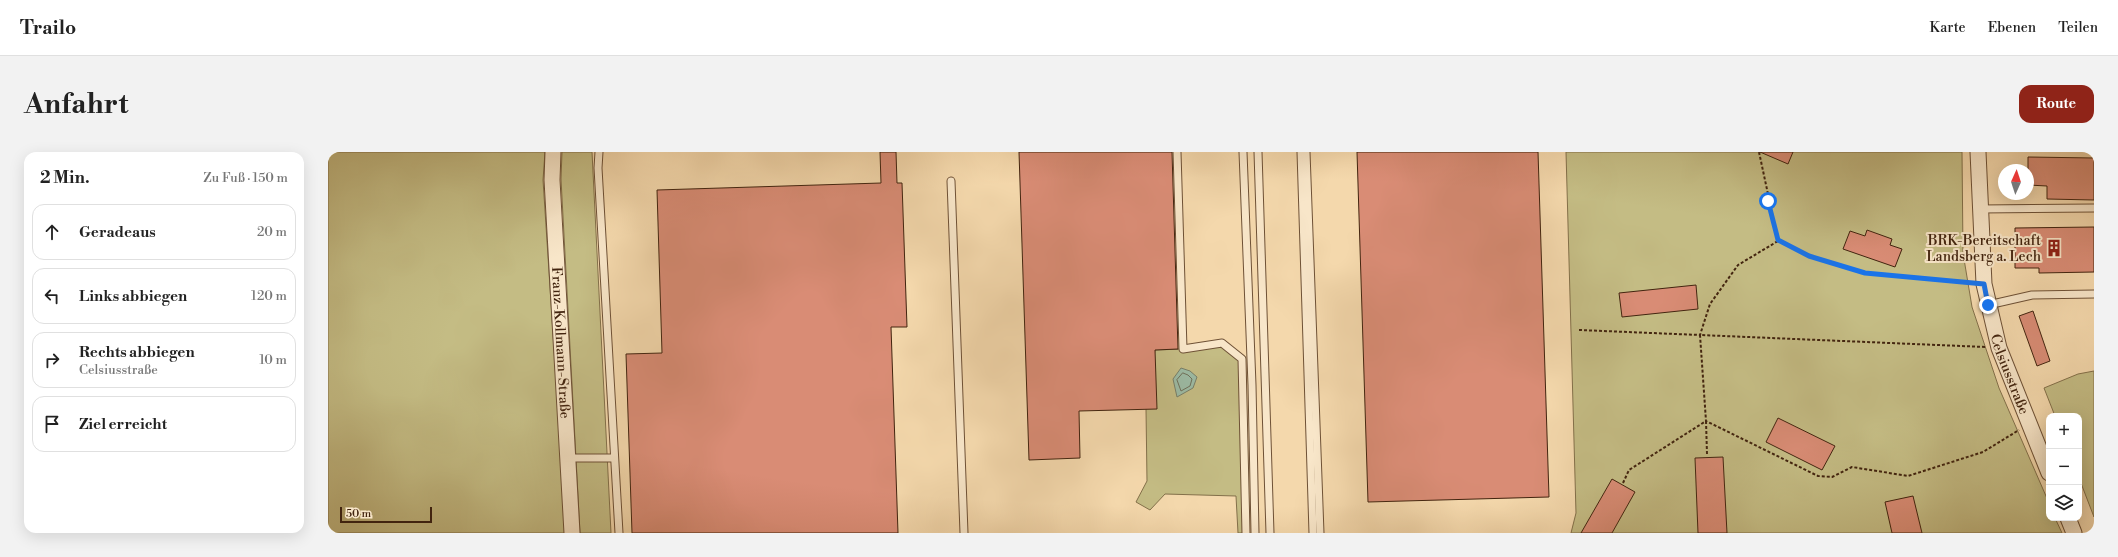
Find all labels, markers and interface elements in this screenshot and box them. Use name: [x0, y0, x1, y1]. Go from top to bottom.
text: Trailo: [20, 16, 76, 40]
text: Karte: [1929, 19, 1966, 37]
text: Ebenen: [1988, 19, 2036, 37]
text: Teilen: [2058, 19, 2098, 37]
button: Route: [2019, 85, 2094, 123]
text: Anfahrt: [24, 87, 128, 122]
north arrow: [1998, 164, 2034, 200]
text: 2 Min.: [40, 167, 90, 189]
text: Zu Fuß · 150 m: [203, 170, 288, 186]
route start: [1759, 192, 1777, 210]
icon: ahead: [41, 221, 63, 243]
text: Geradeaus: [79, 223, 156, 242]
text: 20 m: [257, 224, 287, 240]
place label: BRK-Bereitschaft Landsberg a. Lech: [1926, 232, 2042, 266]
building icon: BRK-Bereitschaft Landsberg a. Lech: [2044, 238, 2064, 258]
street label: Franz-Kollmann-Straße: [547, 266, 574, 419]
icon: left: [41, 285, 63, 307]
text: Links abbiegen: [79, 287, 187, 306]
text: 120 m: [251, 288, 287, 304]
route end: [1979, 296, 1997, 314]
street label: Celsiusstraße: [1986, 332, 2033, 417]
text: Rechts abbiegen: [79, 343, 195, 362]
icon: right: [41, 349, 63, 371]
text: 10 m: [259, 352, 287, 368]
text: Celsiusstraße: [79, 362, 158, 378]
icon: arrive: [41, 413, 63, 435]
map controls: [2046, 413, 2082, 521]
button: +: [2046, 413, 2082, 449]
text: Ziel erreicht: [79, 415, 167, 434]
button: −: [2046, 449, 2082, 485]
button: layers: [2046, 485, 2082, 521]
scale bar: [340, 505, 432, 524]
text: 50 m: [346, 507, 371, 521]

